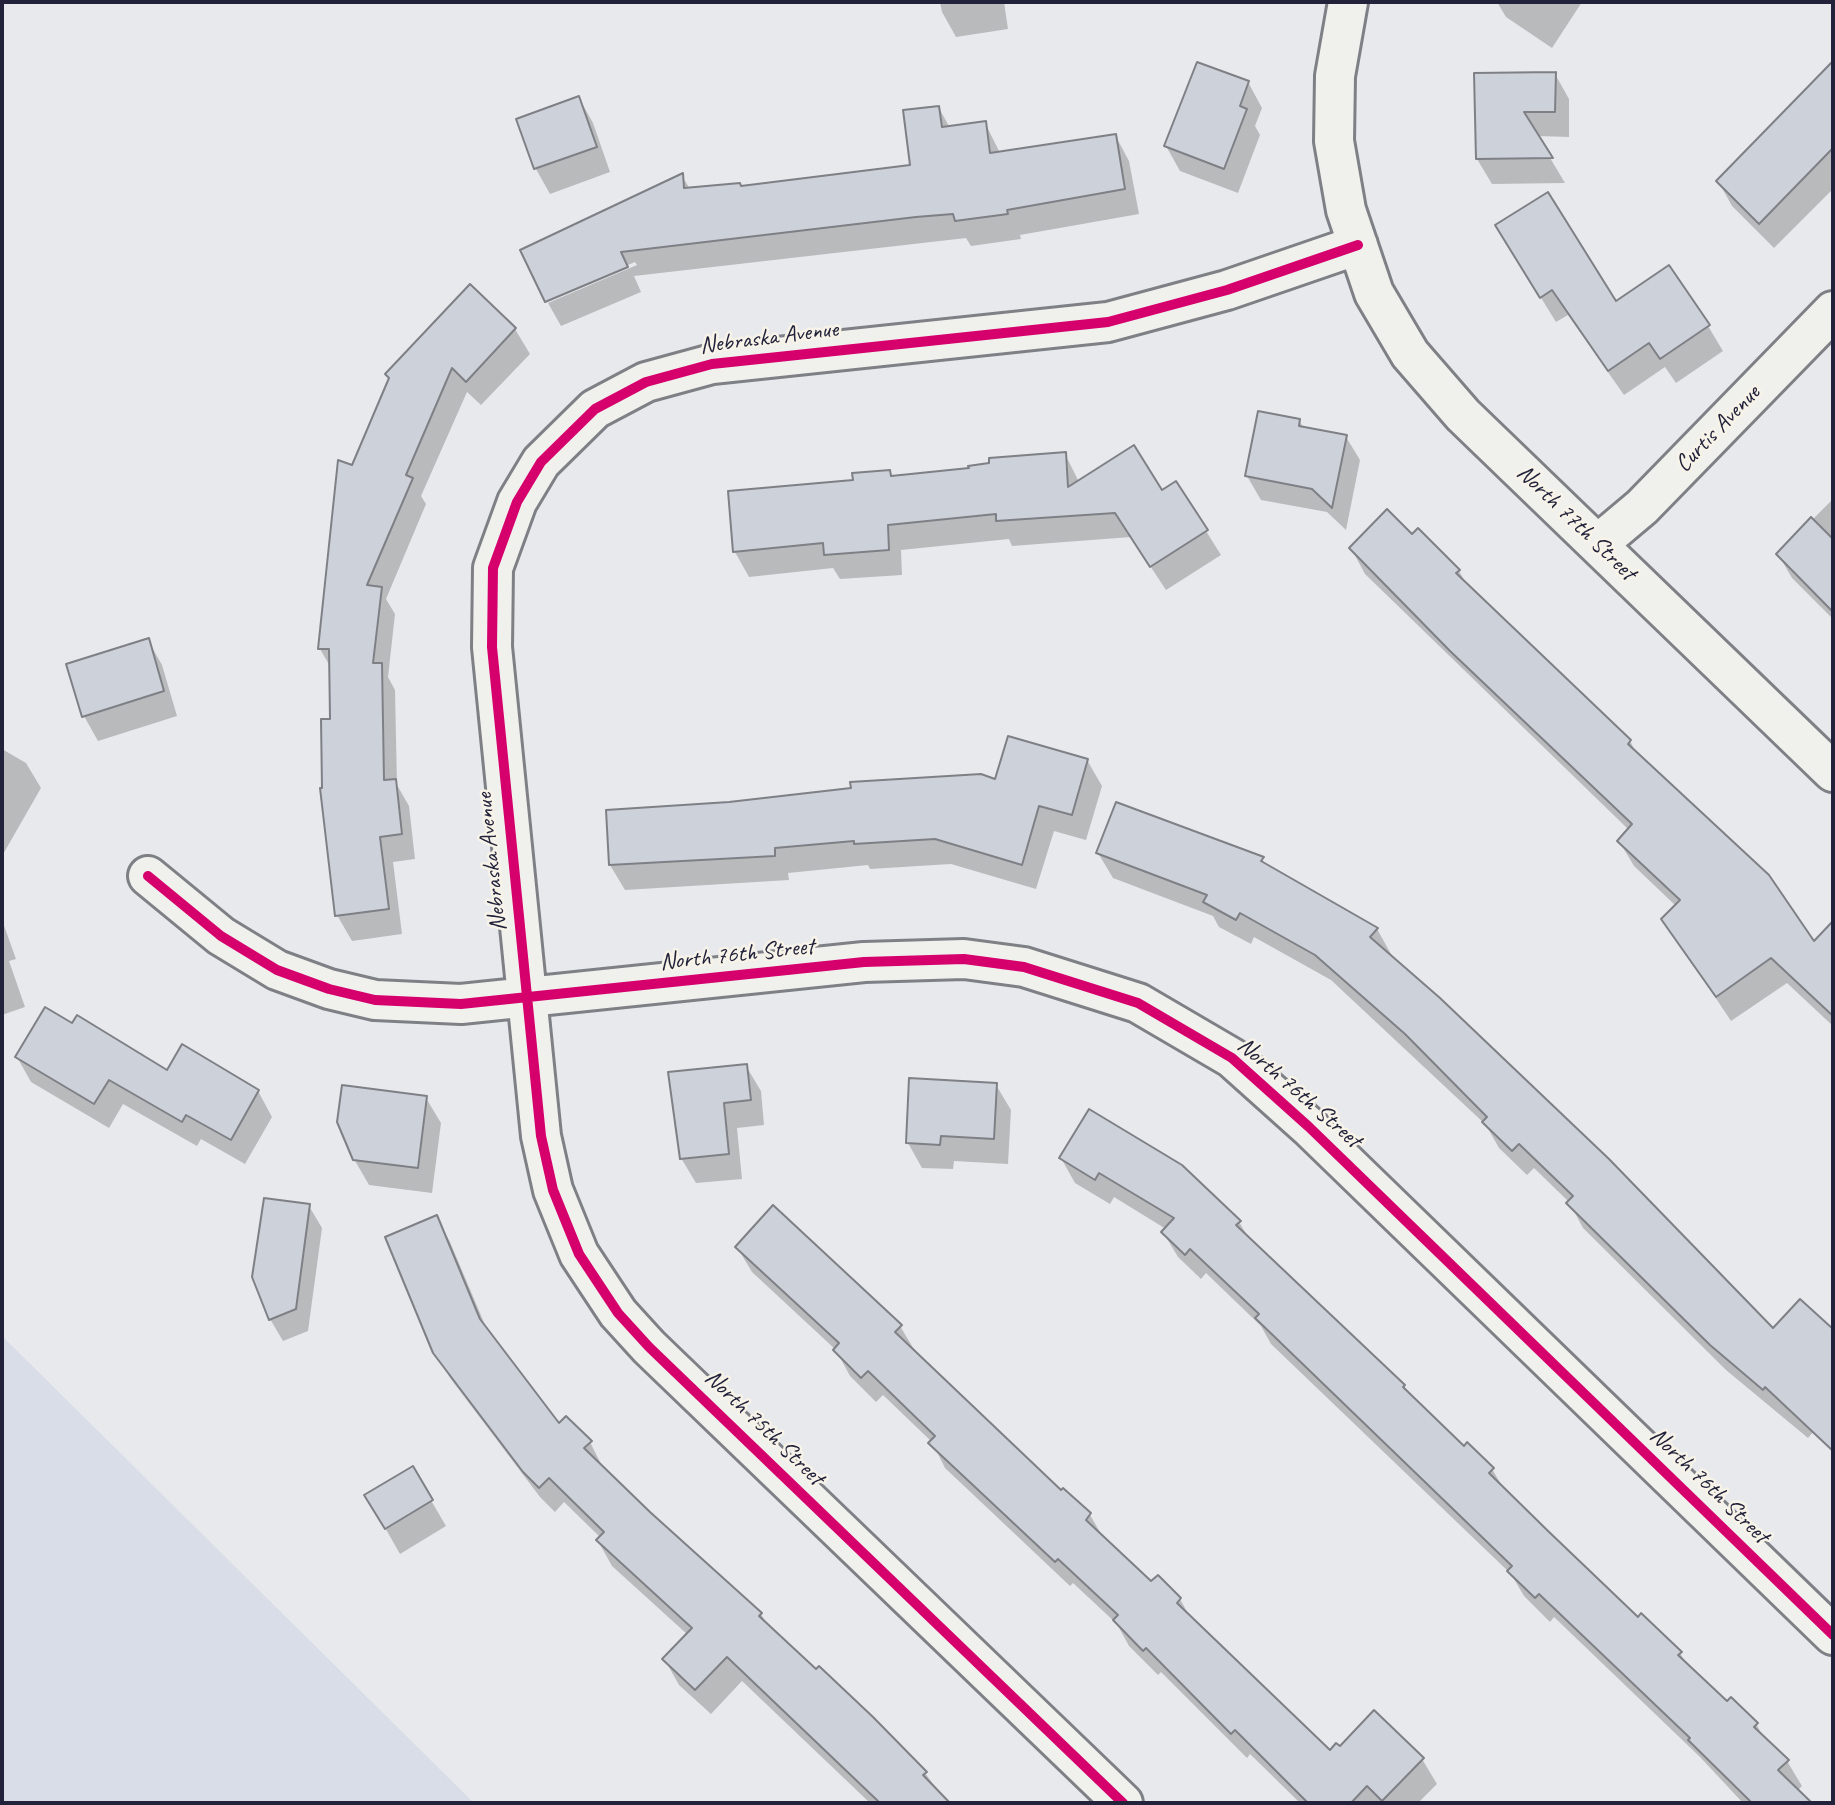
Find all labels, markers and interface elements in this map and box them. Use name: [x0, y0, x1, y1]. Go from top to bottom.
street label: Nebraska Avenue: [698, 315, 840, 361]
street label: Curtis Avenue: [1669, 379, 1767, 479]
street label: North 77th Street: [1510, 459, 1642, 587]
street label: Nebraska Avenue: [470, 791, 514, 933]
street label: North 76th Street: [659, 933, 815, 977]
street label: North 76th Street: [1231, 1031, 1367, 1155]
street label: North 75th Street: [698, 1364, 830, 1492]
street label: North 76th Street: [1643, 1422, 1775, 1550]

